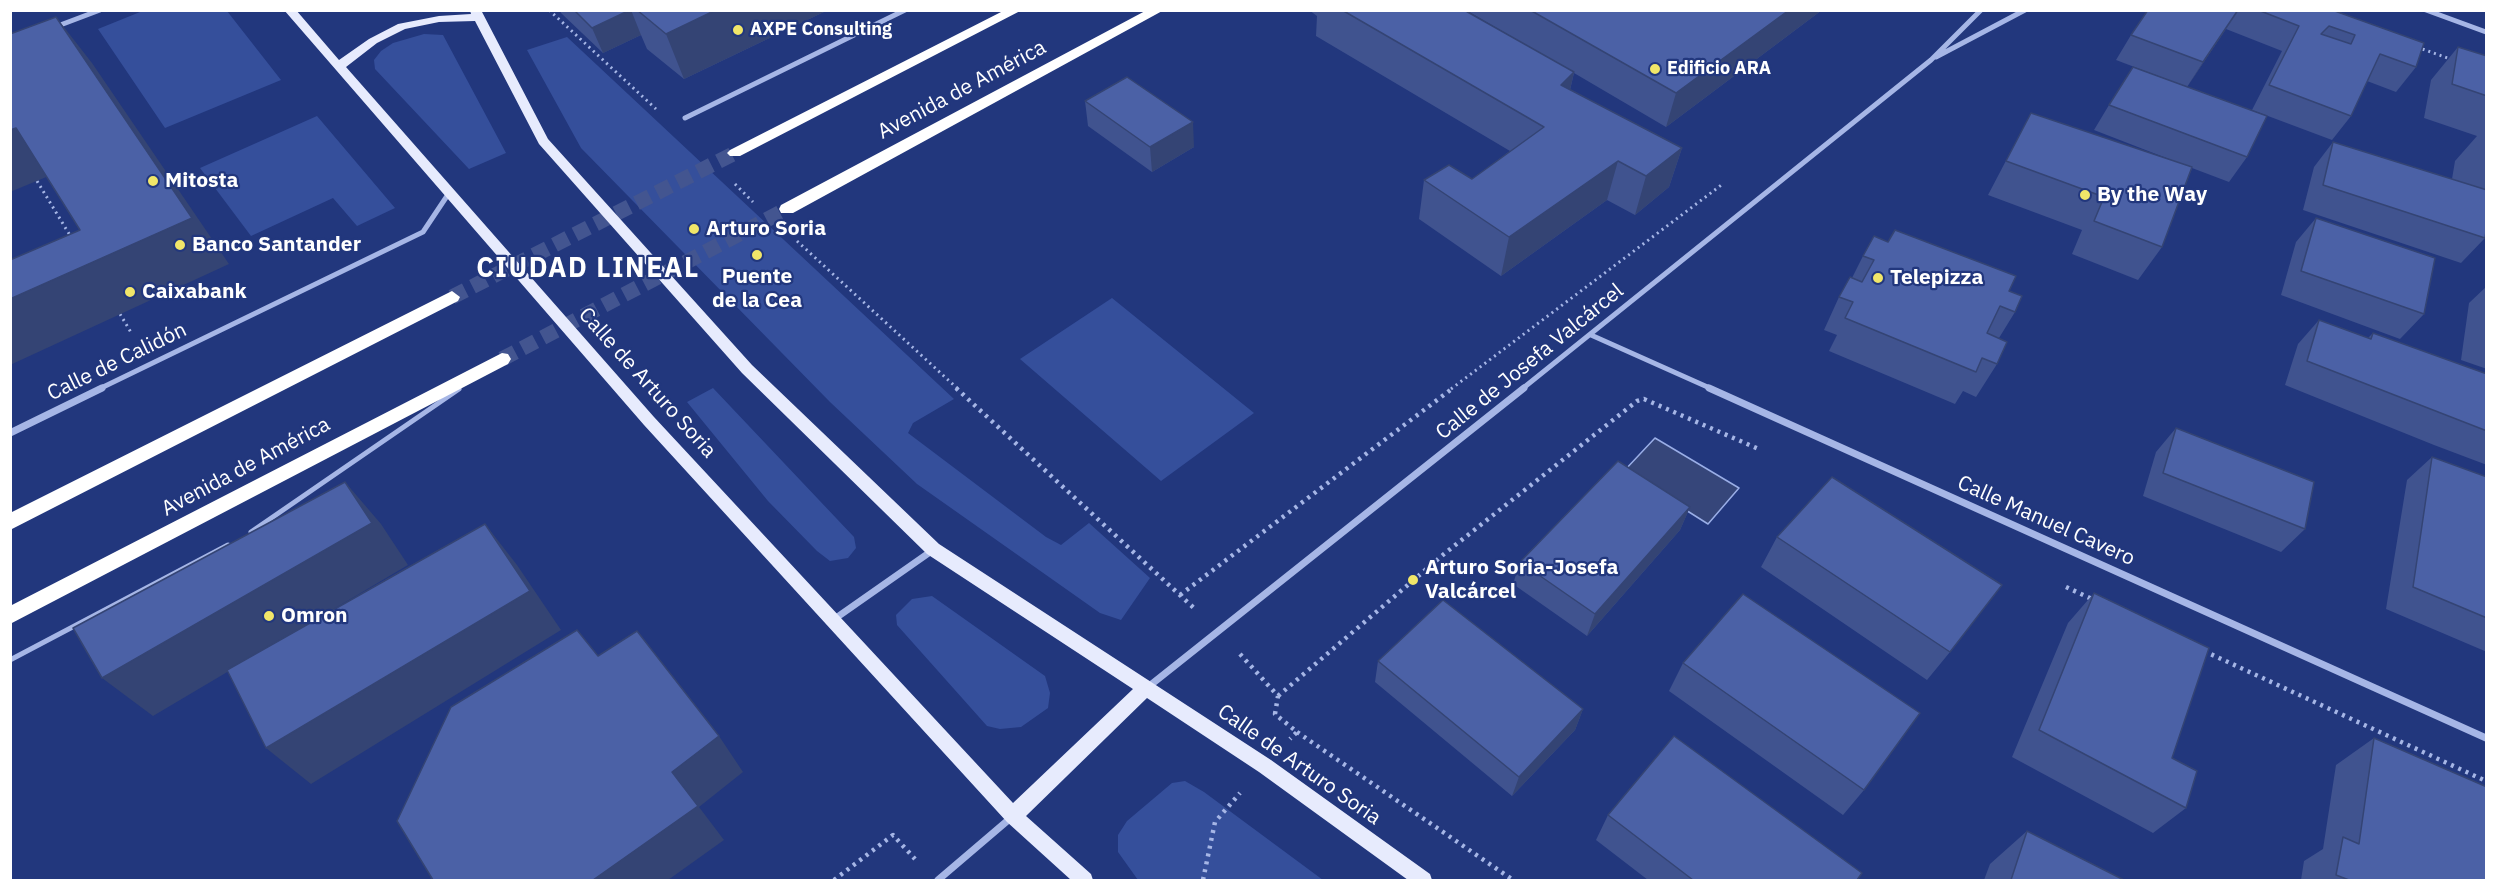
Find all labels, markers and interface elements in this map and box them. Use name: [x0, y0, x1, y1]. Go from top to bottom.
place label: AXPE Consulting: [750, 19, 892, 41]
marker: AXPE Consulting: [731, 23, 745, 37]
street label: Avenida de América: [874, 35, 1050, 145]
place label: Edificio ARA: [1667, 58, 1771, 80]
marker: Edificio ARA: [1648, 62, 1662, 76]
place label: Mitosta: [165, 168, 238, 194]
marker: Mitosta: [146, 174, 160, 188]
place label: By the Way: [2097, 182, 2207, 208]
marker: By the Way: [2078, 188, 2092, 202]
place label: Arturo Soria: [706, 216, 826, 242]
marker: Arturo Soria: [687, 222, 701, 236]
place label: Banco Santander: [192, 232, 361, 258]
marker: Banco Santander: [173, 238, 187, 252]
marker: Puente de la Cea: [750, 248, 764, 262]
district label: CIUDAD LINEAL: [476, 253, 700, 285]
place label: Puente de la Cea: [712, 264, 802, 314]
place label: Telepizza: [1890, 265, 1983, 291]
marker: Telepizza: [1871, 271, 1885, 285]
place label: Caixabank: [142, 279, 247, 305]
street label: Calle de Josefa Valcárcel: [1431, 279, 1629, 445]
marker: Caixabank: [123, 285, 137, 299]
street label: Calle de Arturo Soria: [573, 303, 721, 463]
street label: Calle de Calidón: [43, 317, 191, 407]
street label: Avenida de América: [158, 412, 334, 522]
street label: Calle Manuel Cavero: [1953, 471, 2139, 571]
place label: Arturo Soria-Josefa Valcárcel: [1425, 555, 1618, 605]
marker: Arturo Soria-Josefa Valcárcel: [1406, 573, 1420, 587]
place label: Omron: [281, 603, 348, 629]
marker: Omron: [262, 609, 276, 623]
street label: Calle de Arturo Soria: [1212, 699, 1386, 831]

